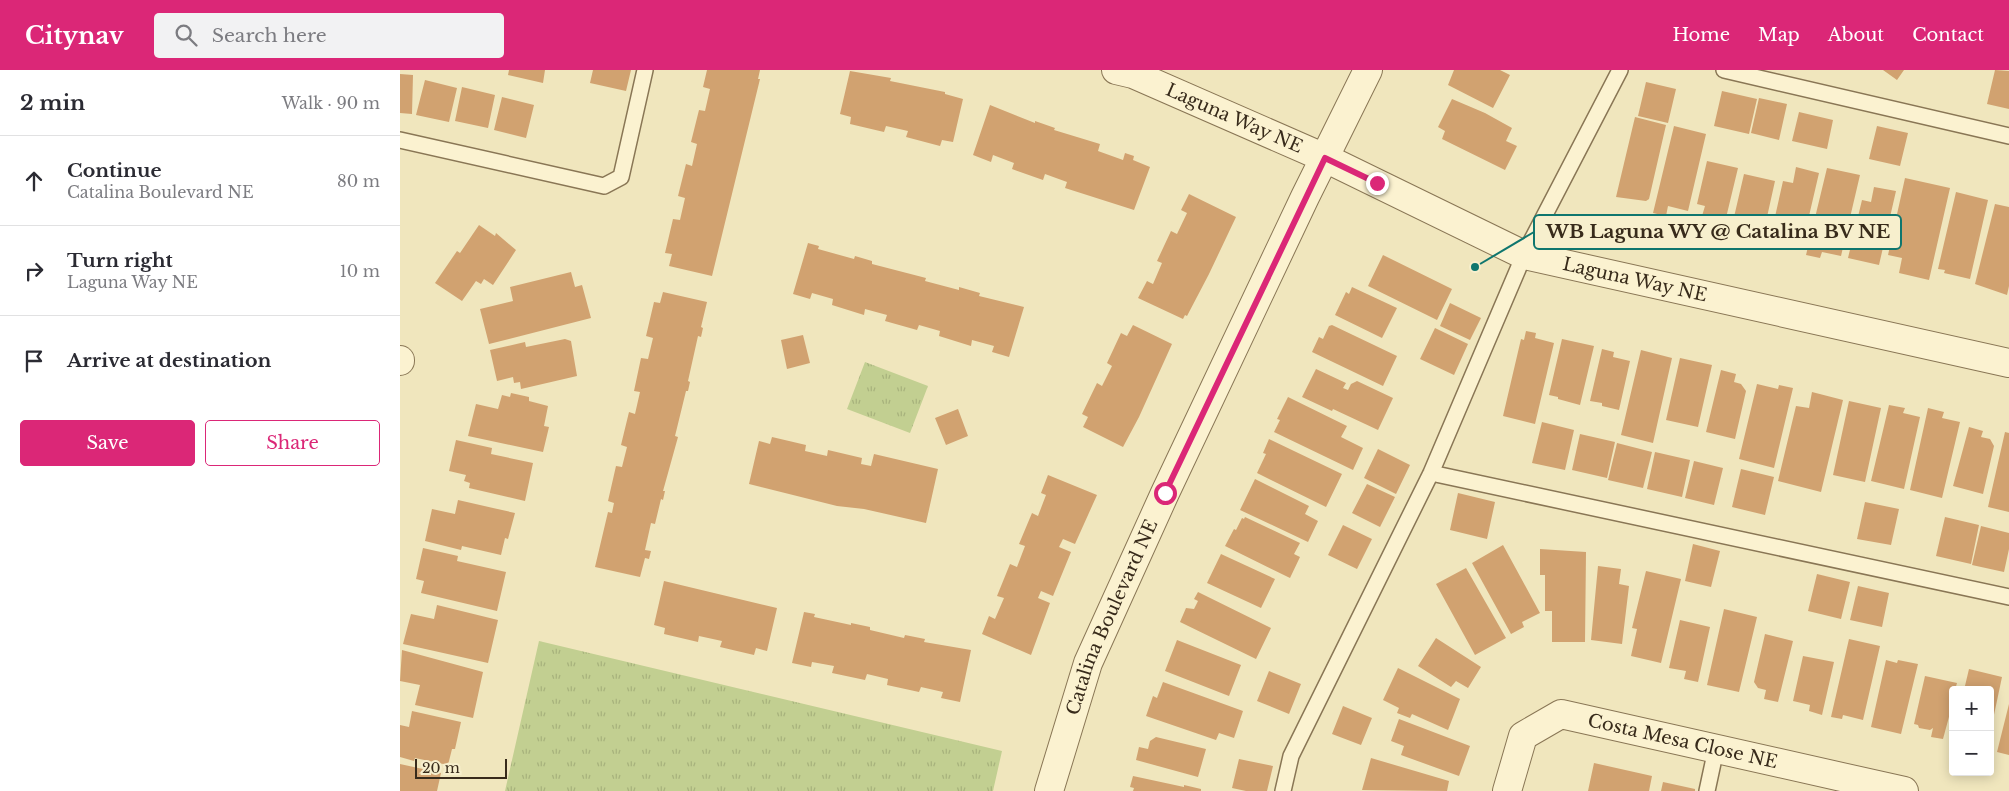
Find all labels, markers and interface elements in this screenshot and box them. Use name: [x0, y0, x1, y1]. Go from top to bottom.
search box: [154, 13, 504, 58]
text: Citynav: [25, 21, 124, 50]
icon: search: [172, 21, 200, 49]
text: Search here: [212, 24, 327, 47]
text: Home: [1672, 24, 1730, 46]
text: Map: [1758, 24, 1800, 46]
text: About: [1828, 24, 1884, 46]
text: Contact: [1912, 24, 1984, 46]
street label: Laguna Way NE: [1162, 79, 1306, 158]
text: 2 min: [20, 90, 85, 116]
text: Walk · 90 m: [282, 93, 380, 113]
text: Continue: [67, 159, 162, 182]
icon: ahead: [20, 167, 48, 195]
text: 80 m: [337, 171, 380, 191]
route end: [1366, 172, 1389, 195]
text: Catalina Boulevard NE: [67, 182, 254, 202]
callout: WB Laguna WY @ Catalina BV NE: [1534, 215, 1901, 249]
text: WB Laguna WY @ Catalina BV NE: [1545, 220, 1890, 243]
text: Turn right: [67, 249, 173, 272]
street label: Laguna Way NE: [1561, 253, 1709, 306]
icon: right: [20, 257, 48, 285]
text: 10 m: [340, 261, 380, 281]
text: Laguna Way NE: [67, 272, 198, 292]
icon: arrive: [20, 347, 48, 375]
text: Arrive at destination: [67, 349, 271, 372]
button: Save: [20, 420, 195, 466]
button: Share: [205, 420, 380, 466]
route start: [1154, 482, 1177, 505]
street label: Catalina Boulevard NE: [1062, 516, 1162, 718]
map controls: [1949, 686, 1994, 776]
button: +: [1949, 686, 1994, 731]
street label: Costa Mesa Close NE: [1586, 709, 1780, 773]
button: −: [1949, 731, 1994, 776]
scale bar: [415, 756, 508, 779]
text: 20 m: [422, 759, 460, 777]

